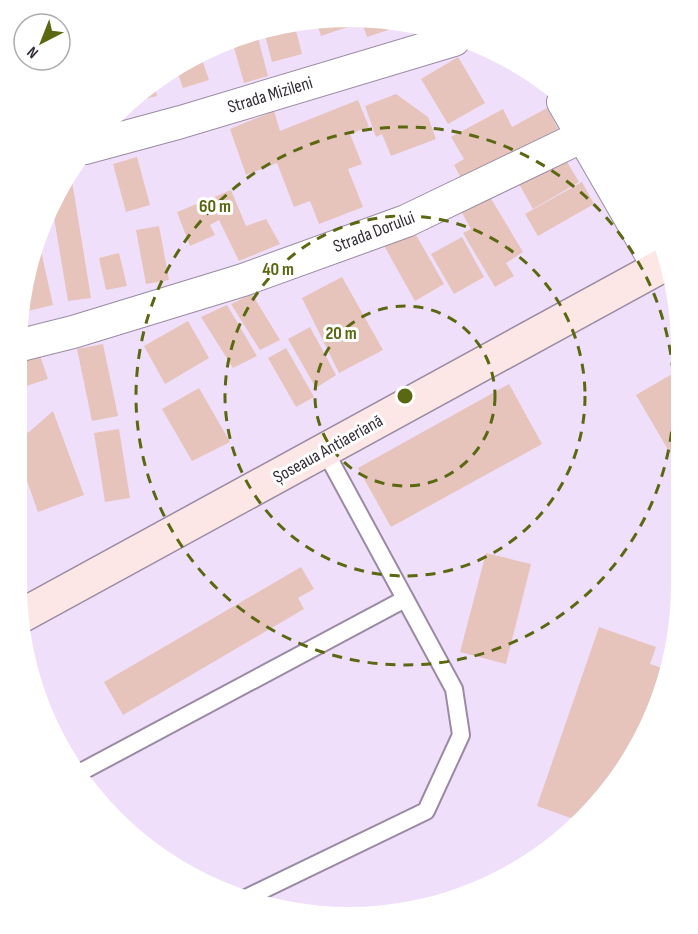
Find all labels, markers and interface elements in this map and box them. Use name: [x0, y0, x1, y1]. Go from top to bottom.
north arrow: [12, 12, 72, 72]
text: N: [23, 42, 42, 62]
street label: Strada Mizileni: [225, 72, 315, 118]
text: 60 m: [199, 196, 231, 217]
street label: Strada Dorului: [330, 207, 418, 257]
text: 40 m: [262, 259, 294, 280]
text: 20 m: [325, 323, 357, 344]
centre of rings: [395, 386, 415, 406]
street label: Șoseaua Antiaeriană: [270, 410, 387, 488]

